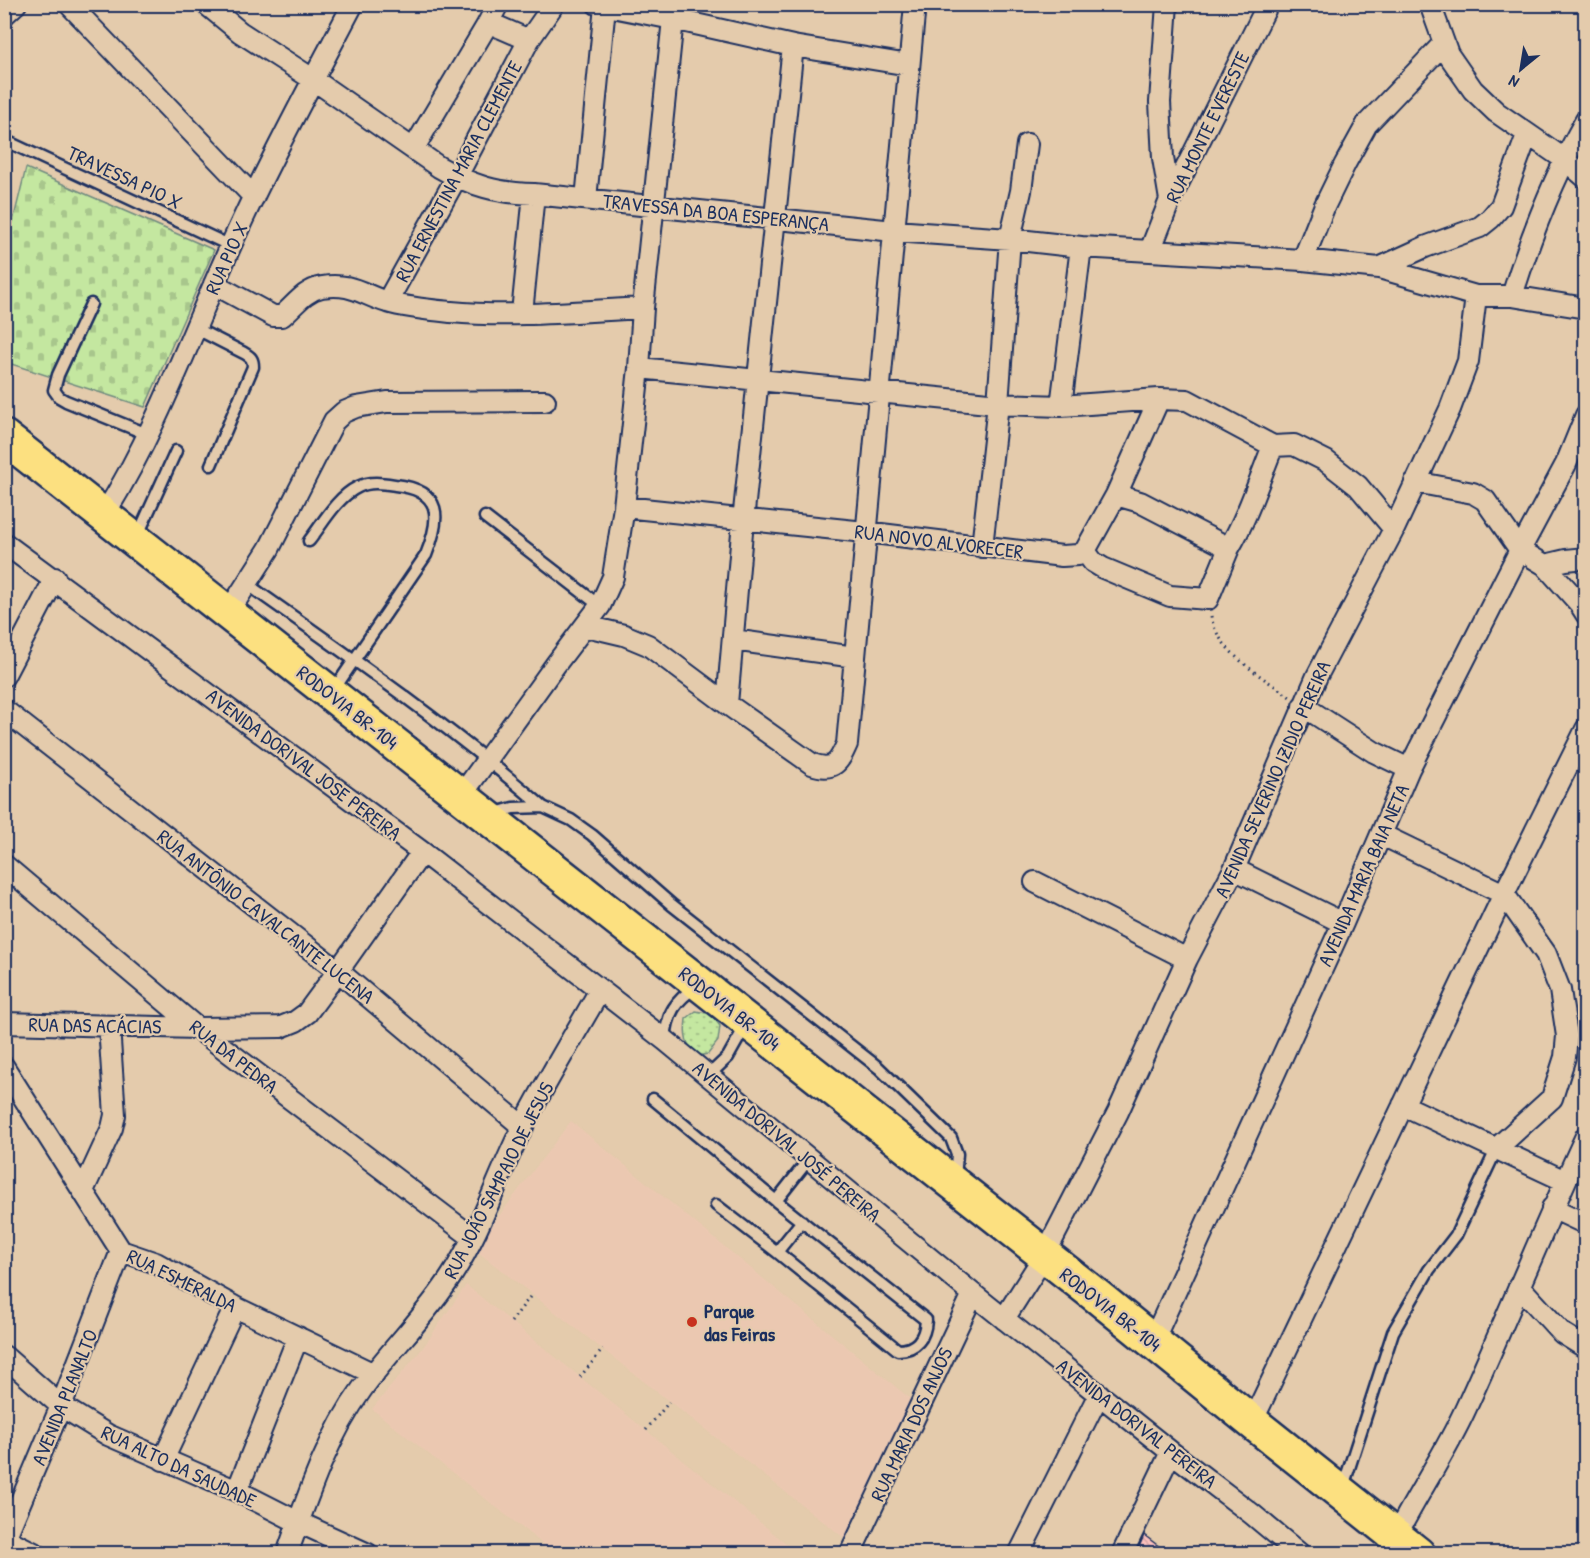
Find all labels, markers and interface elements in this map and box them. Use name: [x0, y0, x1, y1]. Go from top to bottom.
north arrow: [1491, 39, 1551, 99]
street label: RUA MONTE EVERESTE: [1159, 47, 1255, 207]
street label: RUA ERNESTINA MARIA CLEMENTE: [388, 56, 528, 286]
text: N: [1504, 70, 1523, 94]
street label: TRAVESSA PIO X: [64, 139, 186, 215]
street label: TRAVESSA DA BOA ESPERANÇA: [602, 187, 831, 237]
street label: RUA PIO X: [198, 218, 254, 298]
street label: RUA NOVO ALVORECER: [853, 517, 1025, 565]
street label: AVENIDA SEVERINO IZIDIO PEREIRA: [1207, 656, 1337, 902]
street label: RODOVIA BR-104: [292, 659, 404, 755]
street label: AVENIDA DORIVAL JOSE PEREIRA: [201, 682, 407, 846]
street label: AVENIDA MARIA BAIA NETA: [1311, 780, 1415, 970]
street label: RUA ANTÔNIO CAVALCANTE LUCENA: [152, 823, 380, 1009]
street label: RODOVIA BR-104: [674, 960, 786, 1056]
street label: RUA DAS ACÁCIAS: [28, 1010, 162, 1040]
street label: RUA DA PEDRA: [184, 1013, 284, 1099]
street label: AVENIDA DORIVAL JOSÉ PEREIRA: [687, 1054, 887, 1228]
street label: RUA JOÃO SAMPAIO DE JESUS: [437, 1077, 559, 1283]
street label: RUA ESMERALDA: [123, 1242, 241, 1318]
street label: RODOVIA BR-104: [1055, 1261, 1167, 1357]
place label: Parque das Feiras: [704, 1297, 775, 1347]
marker: Parque das Feiras: [685, 1315, 699, 1329]
street label: AVENIDA PLANALTO: [24, 1325, 104, 1469]
street label: RUA MARIA DOS ANJOS: [864, 1343, 958, 1505]
street label: AVENIDA DORIVAL PEREIRA: [1051, 1352, 1223, 1494]
street label: RUA ALTO DA SAUDADE: [97, 1418, 261, 1514]

